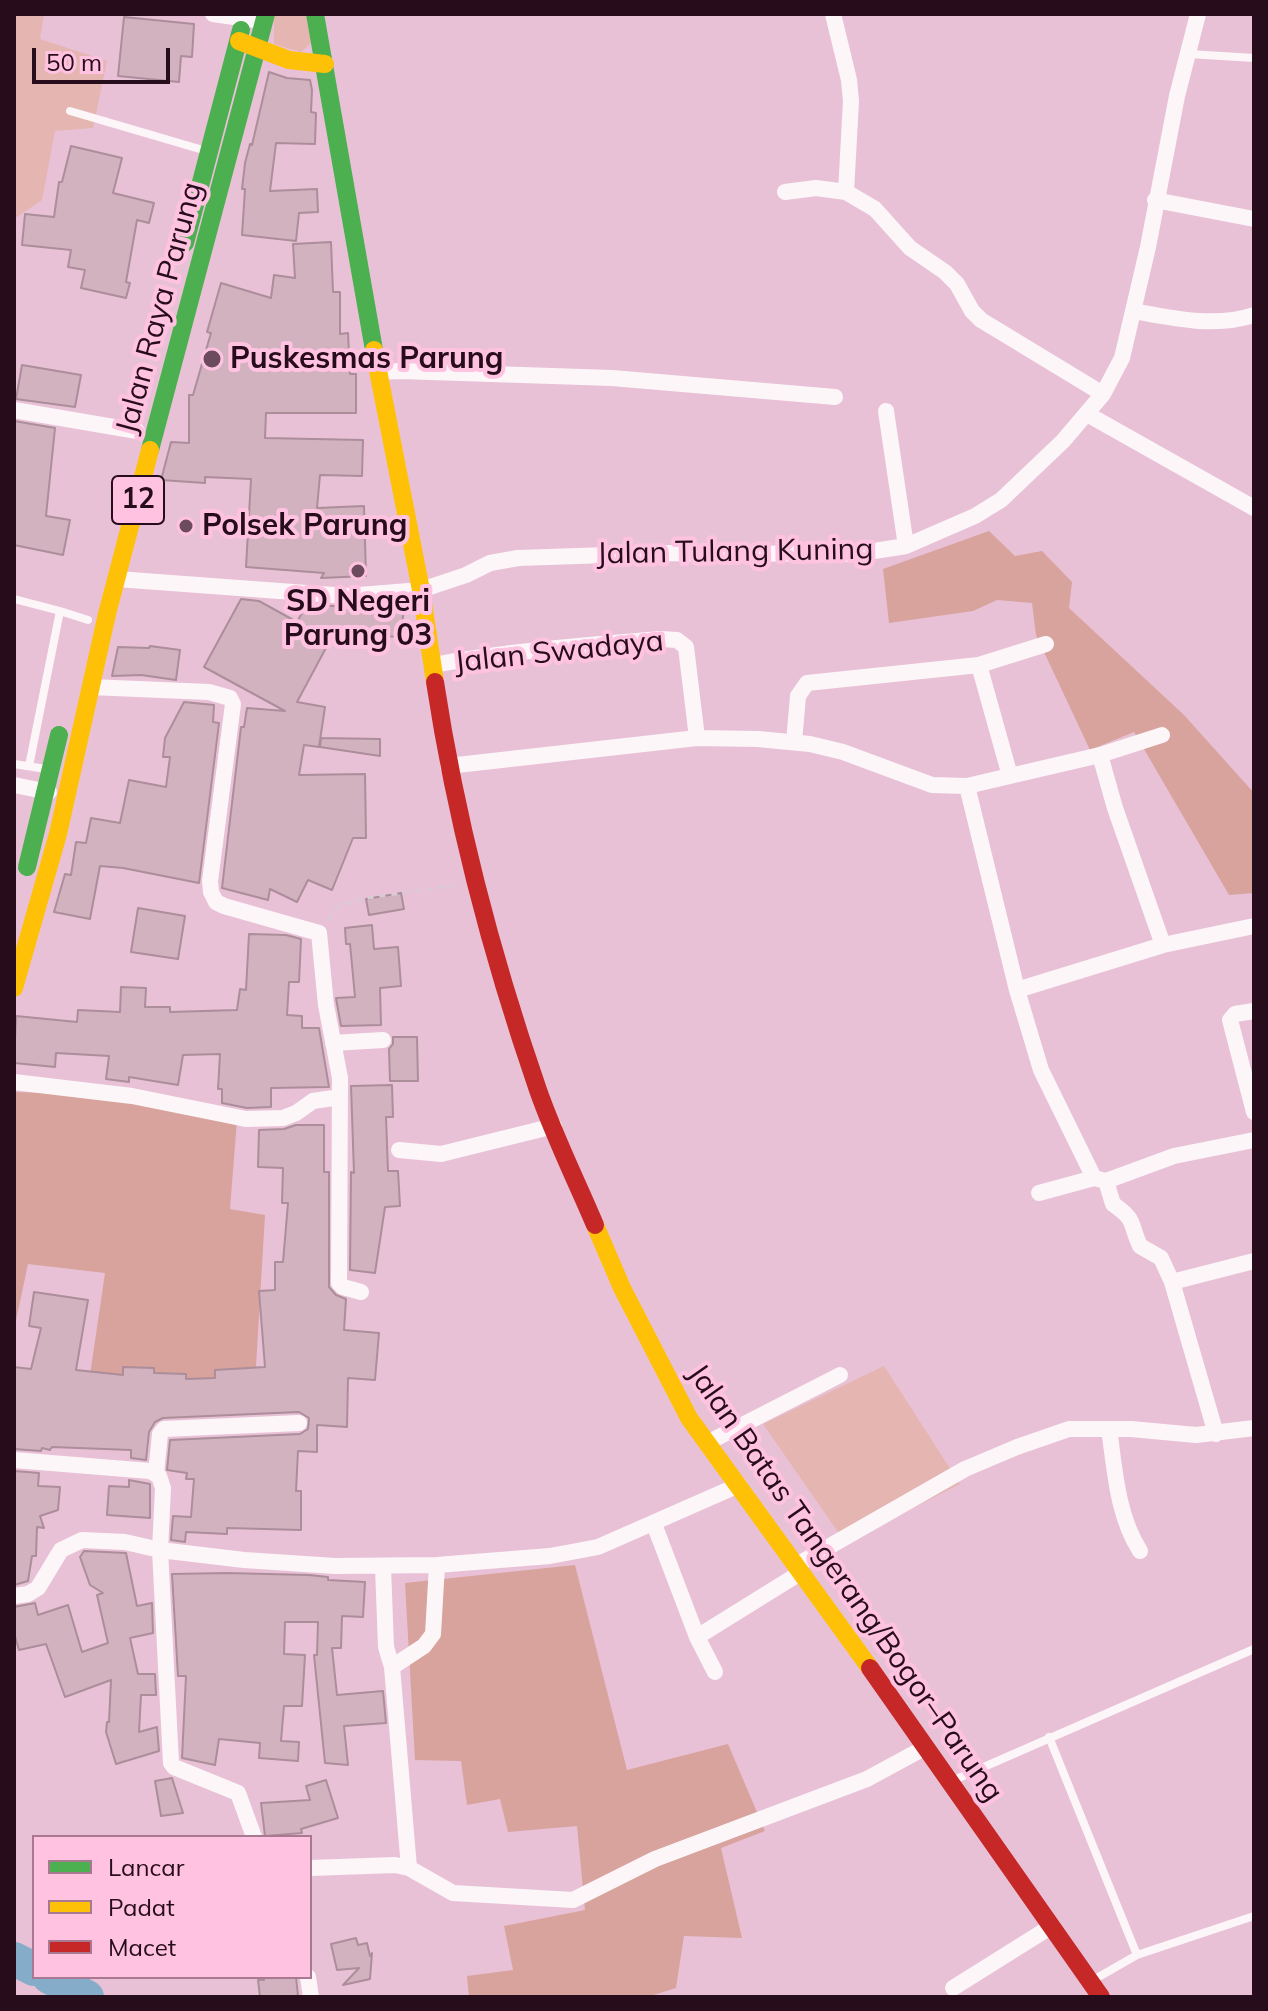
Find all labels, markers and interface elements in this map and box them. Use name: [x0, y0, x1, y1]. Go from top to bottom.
scale bar: [36, 32, 174, 82]
text: 50 m: [46, 47, 102, 77]
street label: Jalan Raya Parung: [109, 178, 211, 438]
place label: Puskesmas Parung: [230, 341, 504, 377]
marker: Puskesmas Parung: [201, 348, 223, 370]
road number: 12: [112, 476, 164, 524]
place label: Polsek Parung: [202, 508, 407, 544]
marker: Polsek Parung: [177, 517, 195, 535]
street label: Jalan Tulang Kuning: [596, 532, 874, 572]
marker: SD Negeri Parung 03: [349, 562, 367, 580]
place label: SD Negeri Parung 03: [284, 584, 432, 654]
street label: Jalan Swadaya: [453, 623, 665, 681]
street label: Jalan Batas Tangerang/Bogor–Parung: [680, 1357, 1010, 1809]
legend: [32, 1835, 312, 1979]
text: Lancar: [108, 1852, 184, 1882]
text: Padat: [108, 1892, 175, 1922]
text: Macet: [108, 1932, 176, 1962]

